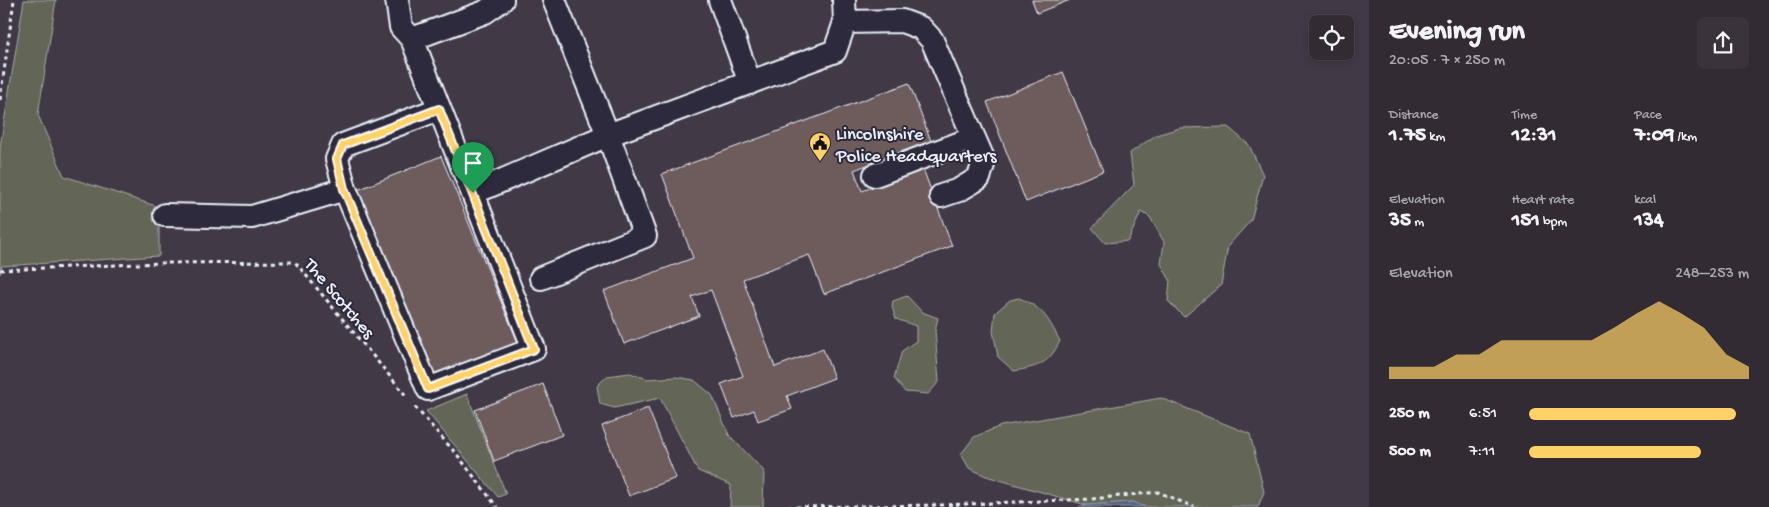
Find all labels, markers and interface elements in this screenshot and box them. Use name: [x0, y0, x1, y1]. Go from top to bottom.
map controls: [1309, 15, 1354, 60]
button: locate: [1309, 15, 1354, 60]
text: Evening run: [1389, 16, 1525, 49]
button: share: [1697, 17, 1749, 69]
text: 20:05 · 7 × 250 m: [1389, 52, 1505, 71]
text: Distance: [1389, 107, 1438, 124]
text: Time: [1512, 107, 1537, 124]
text: Pace: [1634, 107, 1662, 124]
place label: Lincolnshire Police Headquarters: [835, 124, 998, 169]
text: 1.75: [1389, 124, 1426, 149]
text: 12:31: [1512, 124, 1556, 149]
text: 7:09: [1634, 124, 1674, 149]
text: km: [1426, 129, 1446, 146]
text: /km: [1674, 129, 1697, 146]
public building icon: Lincolnshire Police Headquarters: [808, 131, 832, 162]
pin: [452, 142, 494, 193]
icon: arrive: [459, 149, 487, 177]
text: Elevation: [1389, 192, 1445, 209]
text: Heart rate: [1512, 192, 1574, 209]
text: kcal: [1634, 192, 1656, 209]
text: 35: [1389, 209, 1411, 234]
text: 151: [1512, 209, 1540, 234]
text: 134: [1634, 209, 1664, 234]
text: m: [1411, 214, 1424, 231]
text: bpm: [1540, 214, 1567, 231]
street label: The Scotches: [297, 253, 379, 345]
text: Elevation: [1389, 265, 1453, 284]
text: 248–253 m: [1675, 265, 1749, 284]
text: 250 m: [1389, 405, 1430, 424]
text: 6:51: [1469, 405, 1497, 424]
text: 500 m: [1389, 443, 1431, 462]
text: 7:11: [1469, 443, 1495, 462]

